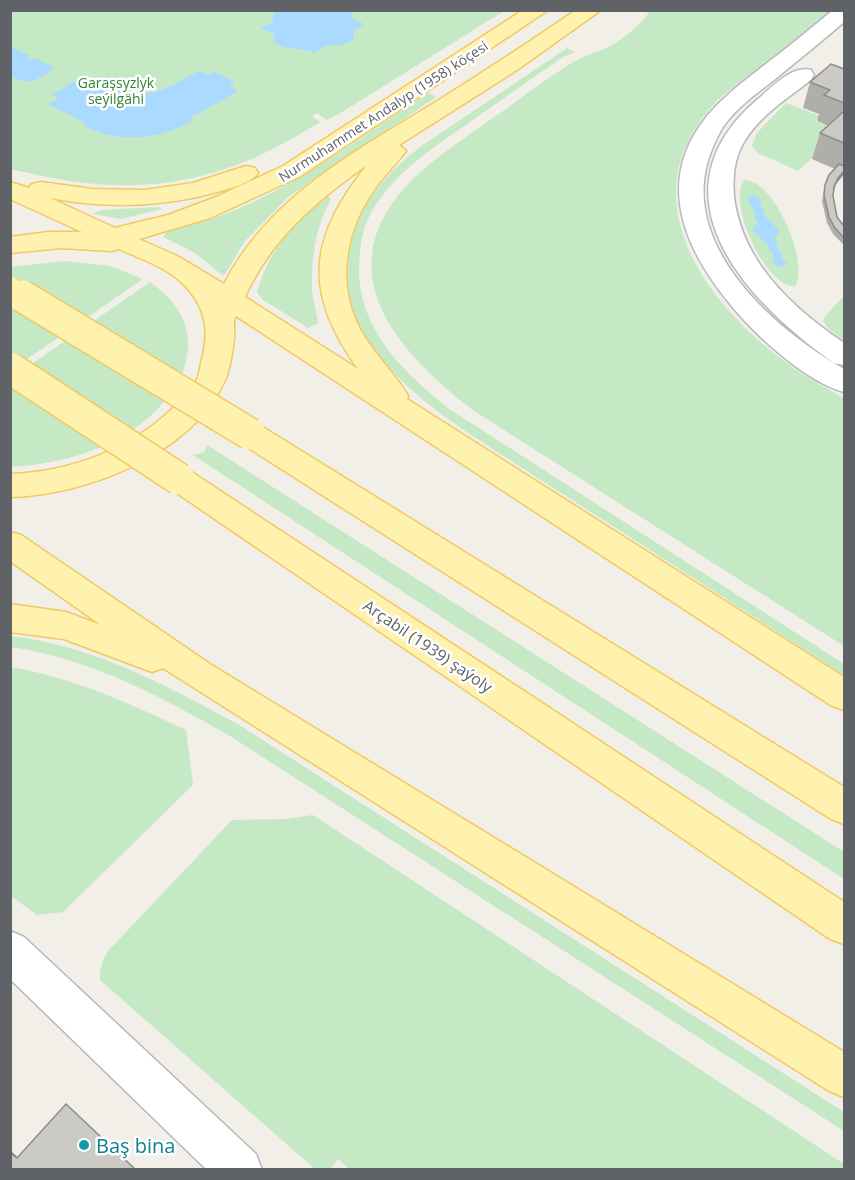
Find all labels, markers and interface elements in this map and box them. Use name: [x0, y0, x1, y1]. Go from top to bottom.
street label: Nurmuhammet Andalyp (1958) köçesi: [275, 36, 491, 186]
park label: Garaşsyzlyk seýilgähi: [78, 73, 155, 108]
street label: Arçabil (1939) şaýoly: [359, 594, 498, 698]
place label: Baş bina: [96, 1132, 175, 1159]
marker: Baş bina: [77, 1138, 91, 1152]

